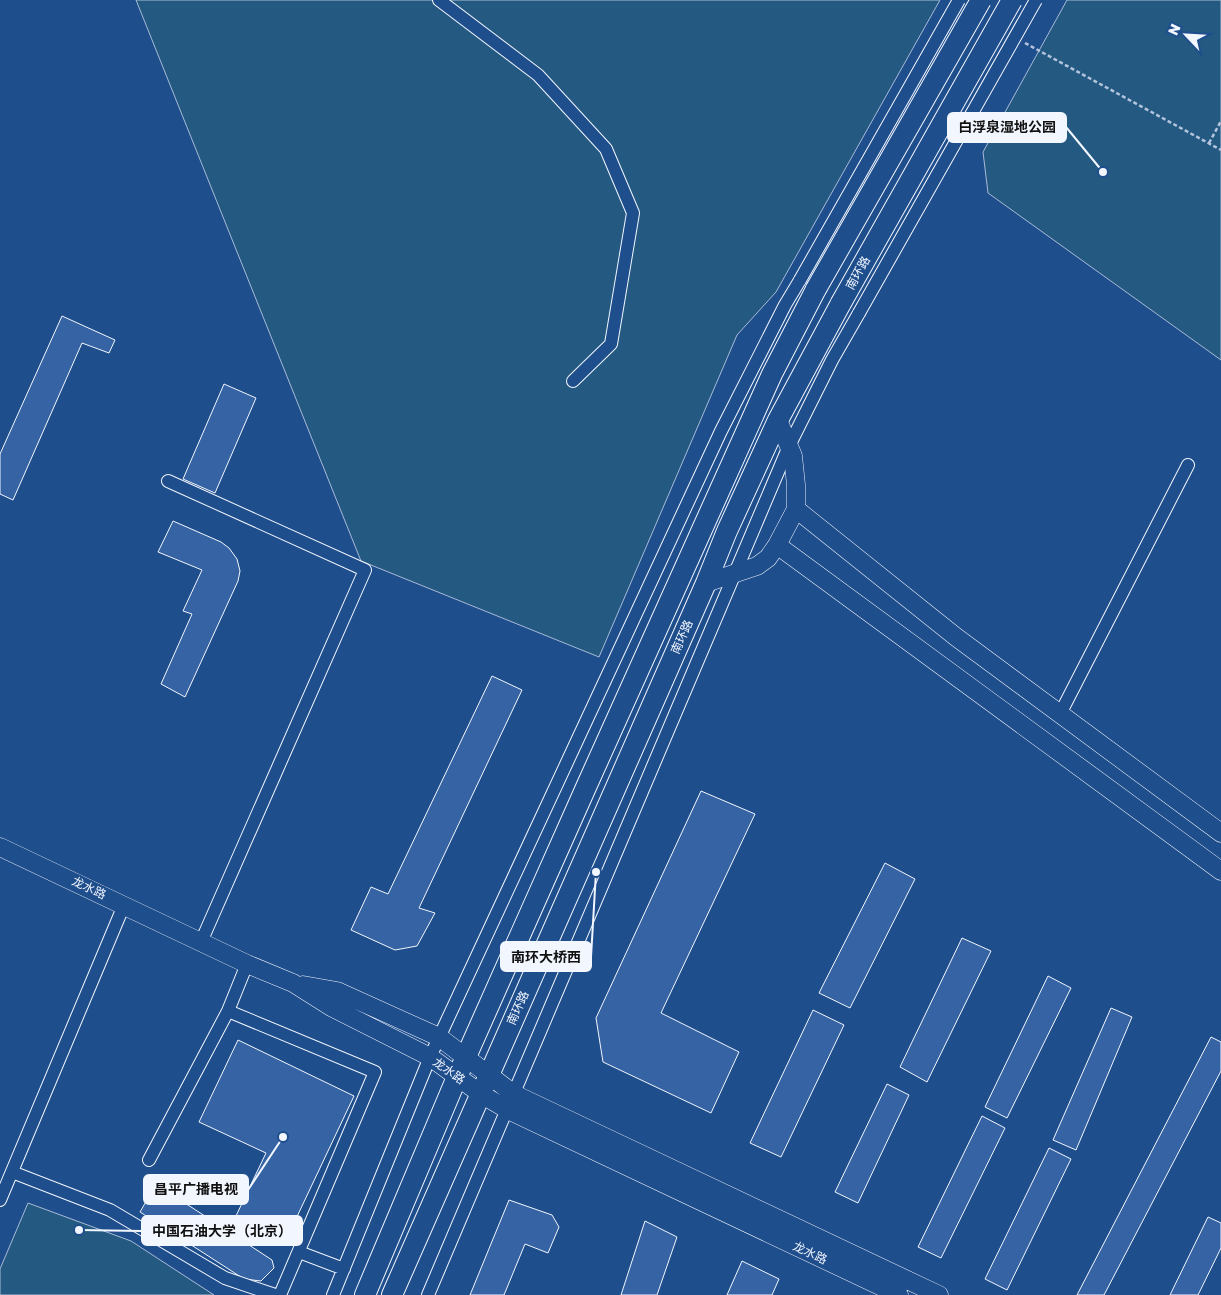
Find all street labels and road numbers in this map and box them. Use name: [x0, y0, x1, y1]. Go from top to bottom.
street label: 南环路: [842, 253, 873, 292]
street label: 南环路: [667, 617, 696, 656]
street label: 龙水路: [70, 873, 109, 902]
street label: 南环路: [503, 988, 532, 1027]
street label: 龙水路: [430, 1054, 468, 1087]
street label: 龙水路: [791, 1238, 830, 1267]

